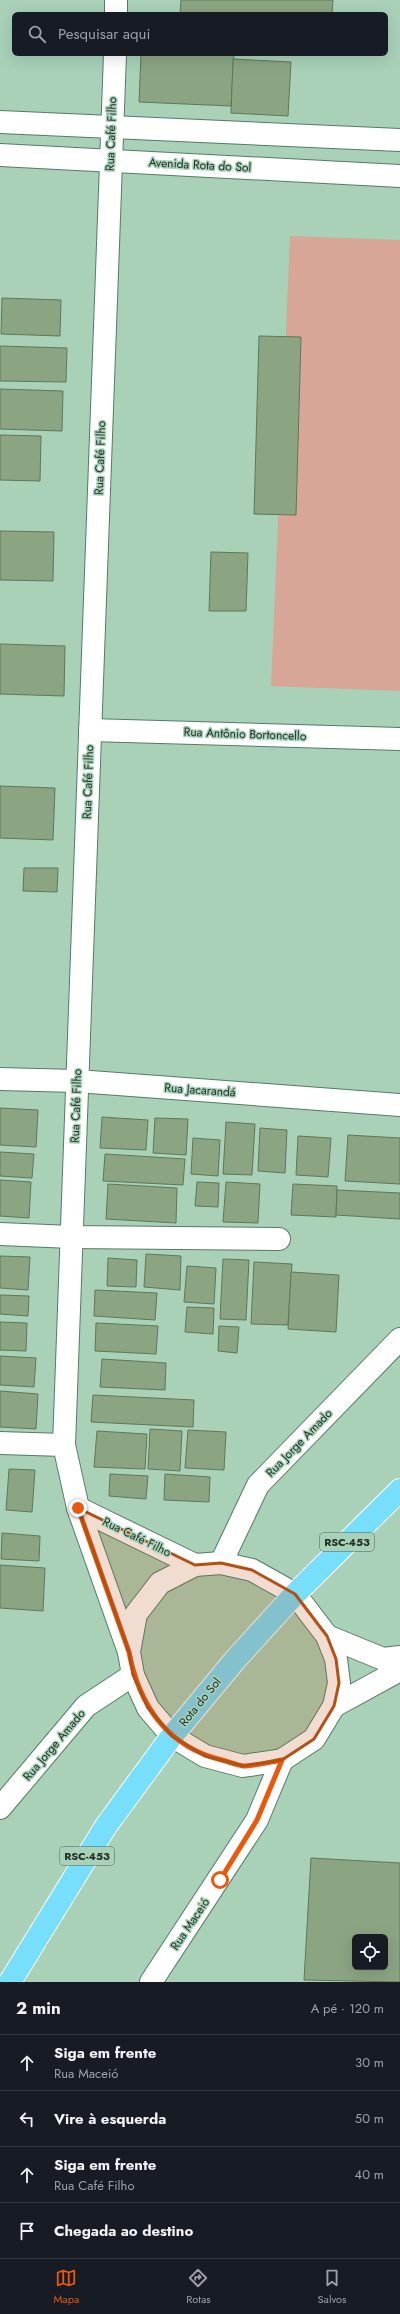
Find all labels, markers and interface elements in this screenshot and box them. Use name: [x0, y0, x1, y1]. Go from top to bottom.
search box: [12, 12, 388, 56]
icon: search: [26, 23, 48, 45]
text: Pesquisar aqui: [58, 23, 150, 45]
street label: Rua Café Filho: [101, 96, 121, 171]
street label: Avenida Rota do Sol: [148, 153, 252, 177]
street label: Rua Café Filho: [90, 420, 110, 495]
street label: Rua Antônio Bortoncello: [183, 723, 307, 745]
street label: Rua Café Filho: [78, 744, 98, 819]
street label: Rua Café Filho: [66, 1068, 86, 1143]
street label: Rua Jacarandá: [164, 1079, 236, 1101]
street label: Rua Jorge Amado: [262, 1404, 337, 1481]
route end: [69, 1499, 87, 1517]
street label: Rua Café Filho: [100, 1513, 175, 1562]
road number: RSC-453: [320, 1533, 374, 1551]
street label: Rota do Sol: [175, 1674, 225, 1730]
street label: Rua Jorge Amado: [19, 1705, 90, 1785]
road number: RSC-453: [60, 1847, 114, 1865]
route start: [211, 1871, 229, 1889]
street label: Rua Maceió: [166, 1894, 214, 1954]
map controls: [352, 1934, 388, 1970]
button: locate: [352, 1934, 388, 1970]
text: 2 min: [16, 1996, 61, 2020]
text: A pé · 120 m: [311, 1999, 384, 2018]
text: Siga em frente: [54, 2042, 156, 2064]
icon: ahead: [16, 2052, 38, 2074]
text: 30 m: [355, 2053, 384, 2072]
text: Rua Maceió: [54, 2064, 118, 2083]
icon: left: [16, 2108, 38, 2130]
text: Vire à esquerda: [54, 2108, 166, 2130]
text: 50 m: [355, 2109, 384, 2128]
text: Siga em frente: [54, 2154, 156, 2176]
icon: ahead: [16, 2164, 38, 2186]
text: 40 m: [355, 2165, 384, 2184]
text: Rua Café Filho: [54, 2176, 135, 2195]
icon: arrive: [16, 2220, 38, 2242]
text: Chegada ao destino: [54, 2220, 193, 2242]
tab: Mapa: [53, 2267, 79, 2307]
tab: Rotas: [186, 2267, 211, 2307]
tab: Salvos: [318, 2267, 347, 2307]

